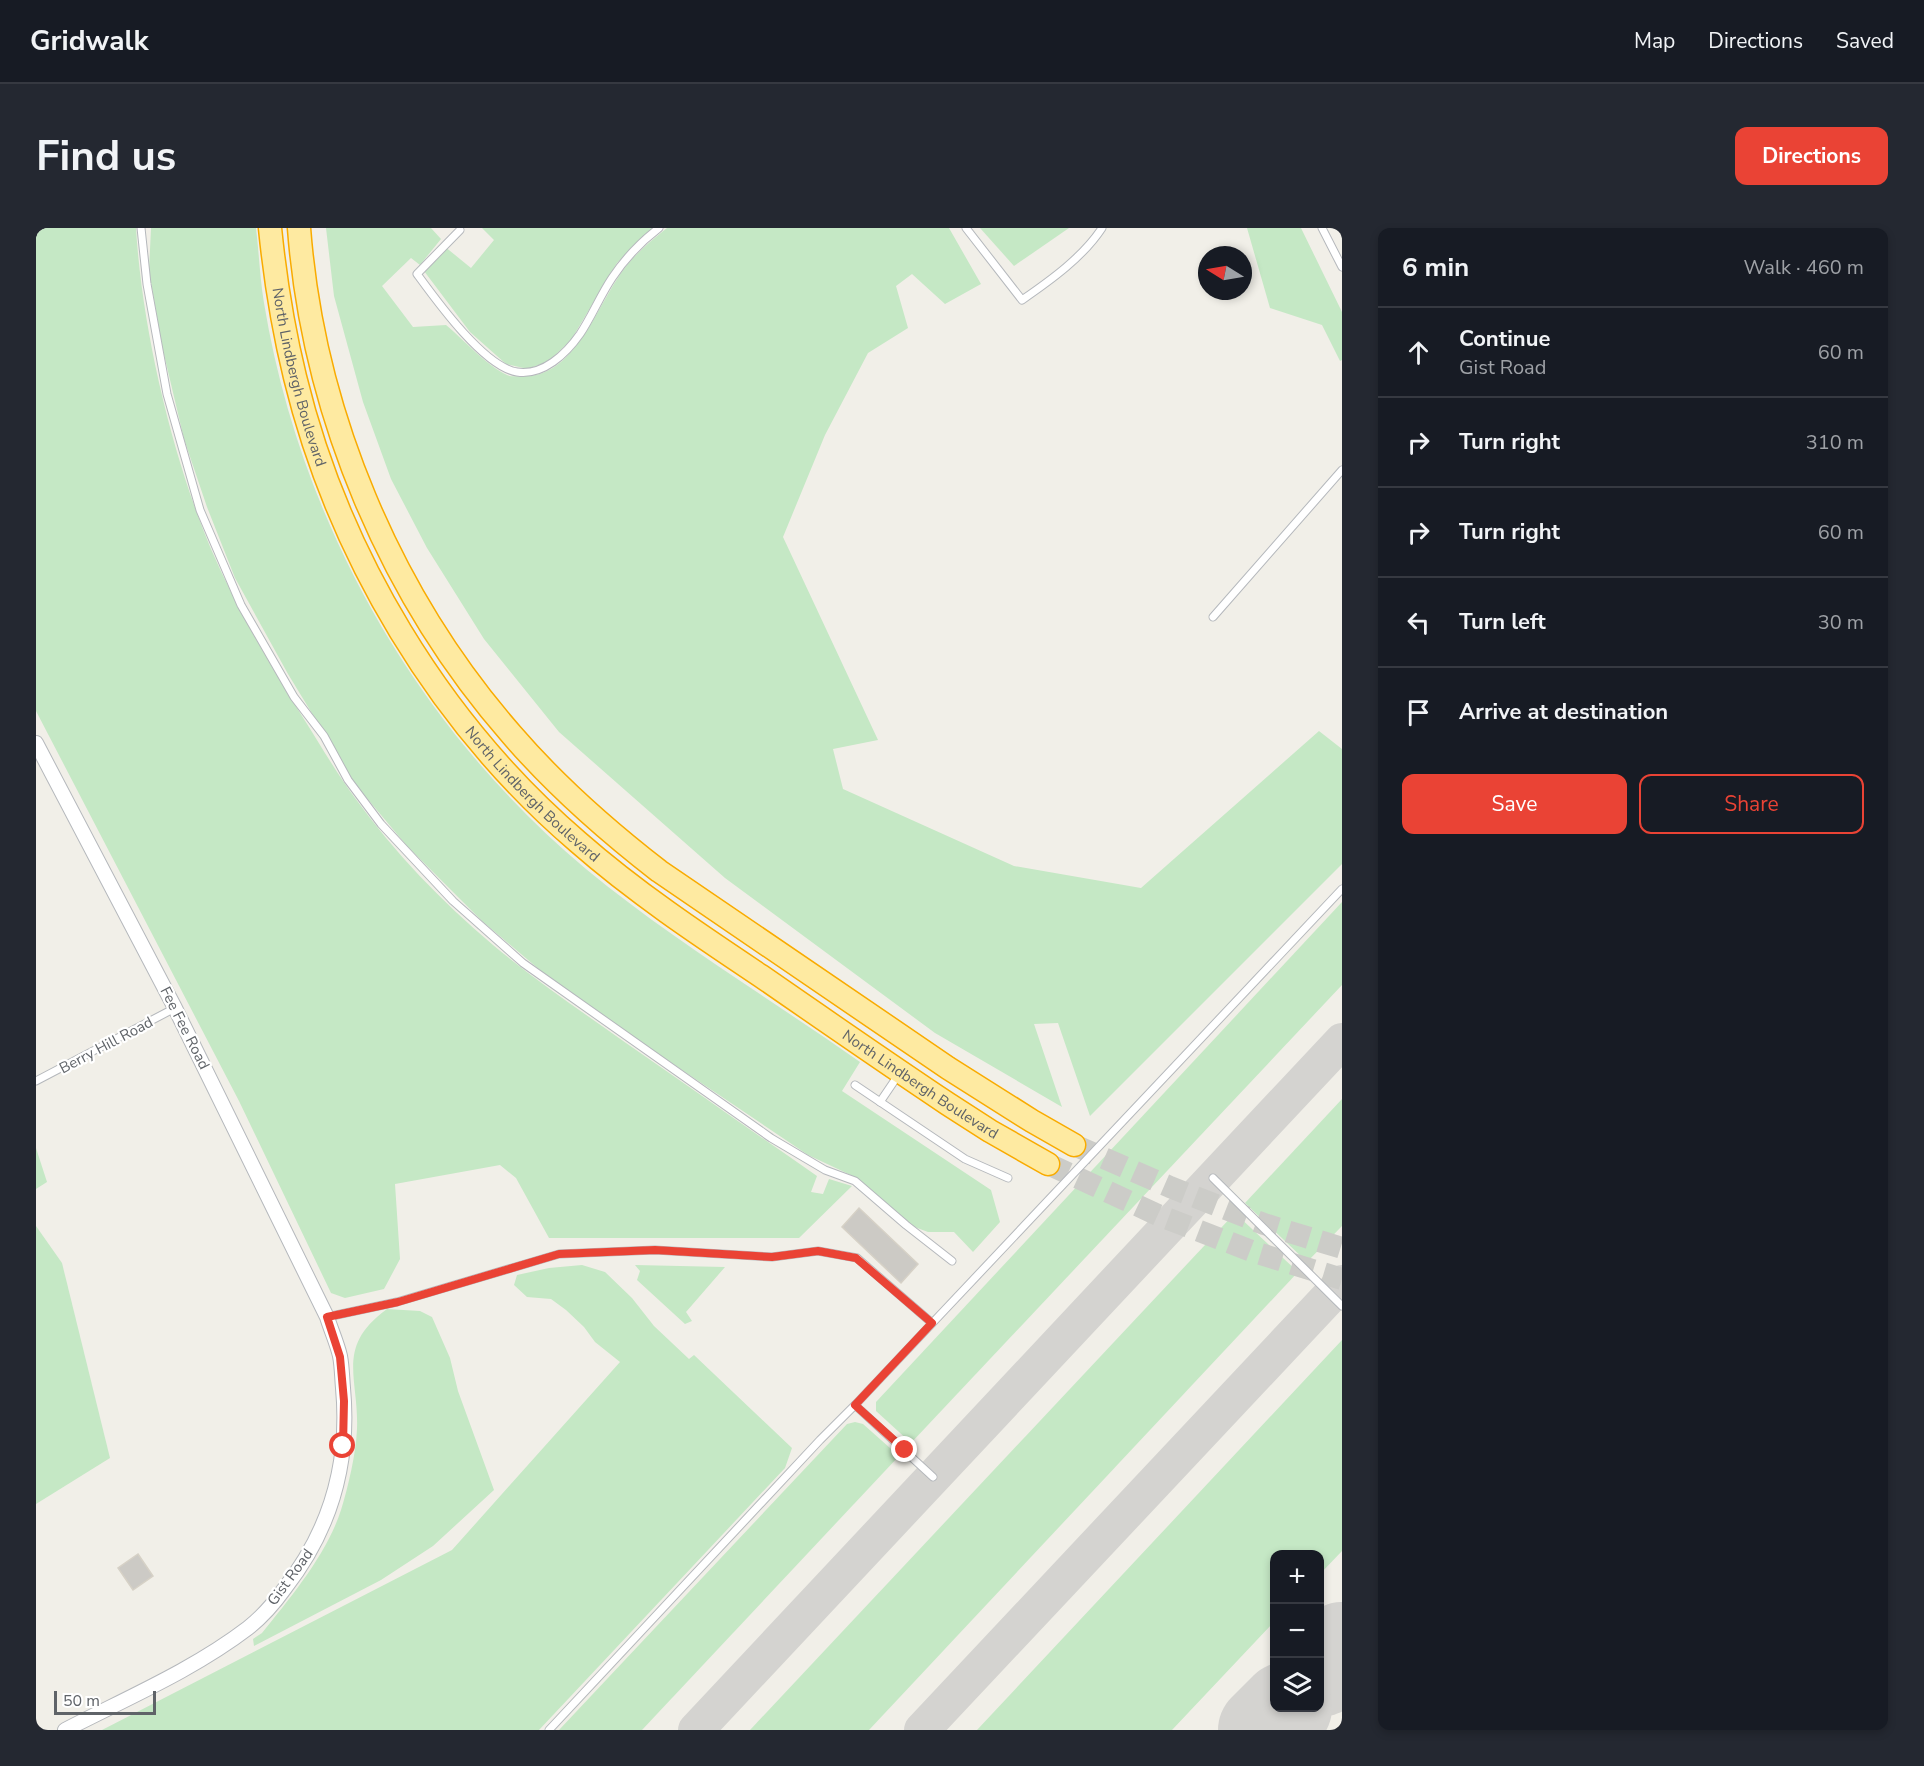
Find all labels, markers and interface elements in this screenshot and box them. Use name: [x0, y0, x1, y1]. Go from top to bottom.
text: Gridwalk: [30, 22, 148, 60]
text: Map: [1634, 27, 1675, 55]
text: Directions: [1708, 27, 1803, 55]
text: Saved: [1836, 27, 1894, 55]
button: Directions: [1735, 127, 1888, 185]
text: Find us: [36, 128, 176, 185]
north arrow: [1198, 246, 1252, 300]
text: 6 min: [1402, 250, 1469, 285]
text: Walk · 460 m: [1744, 254, 1864, 281]
street label: North Lindbergh Boulevard: [268, 286, 331, 469]
text: Continue: [1459, 324, 1550, 354]
icon: ahead: [1402, 336, 1435, 369]
text: 60 m: [1818, 339, 1864, 366]
text: Gist Road: [1459, 354, 1546, 381]
icon: right: [1402, 426, 1435, 459]
text: Turn right: [1459, 427, 1560, 457]
text: 310 m: [1806, 429, 1864, 456]
icon: right: [1402, 516, 1435, 549]
text: Turn right: [1459, 517, 1560, 547]
text: 60 m: [1818, 519, 1864, 546]
icon: left: [1402, 606, 1435, 639]
text: Turn left: [1459, 607, 1546, 637]
text: 30 m: [1818, 609, 1864, 636]
icon: arrive: [1402, 696, 1435, 729]
text: Arrive at destination: [1459, 697, 1668, 727]
street label: North Lindbergh Boulevard: [461, 722, 604, 866]
button: Save: [1402, 774, 1627, 834]
button: Share: [1639, 774, 1864, 834]
street label: Fee Fee Road: [156, 983, 214, 1073]
street label: Berry Hill Road: [56, 1012, 156, 1078]
street label: North Lindbergh Boulevard: [838, 1025, 1002, 1144]
route start: [329, 1432, 355, 1458]
route end: [891, 1436, 917, 1462]
street label: Gist Road: [263, 1545, 317, 1609]
map controls: [1270, 1550, 1324, 1712]
button: +: [1270, 1550, 1324, 1604]
button: −: [1270, 1604, 1324, 1658]
button: layers: [1270, 1658, 1324, 1712]
scale bar: [54, 1688, 156, 1716]
text: 50 m: [63, 1690, 100, 1712]

